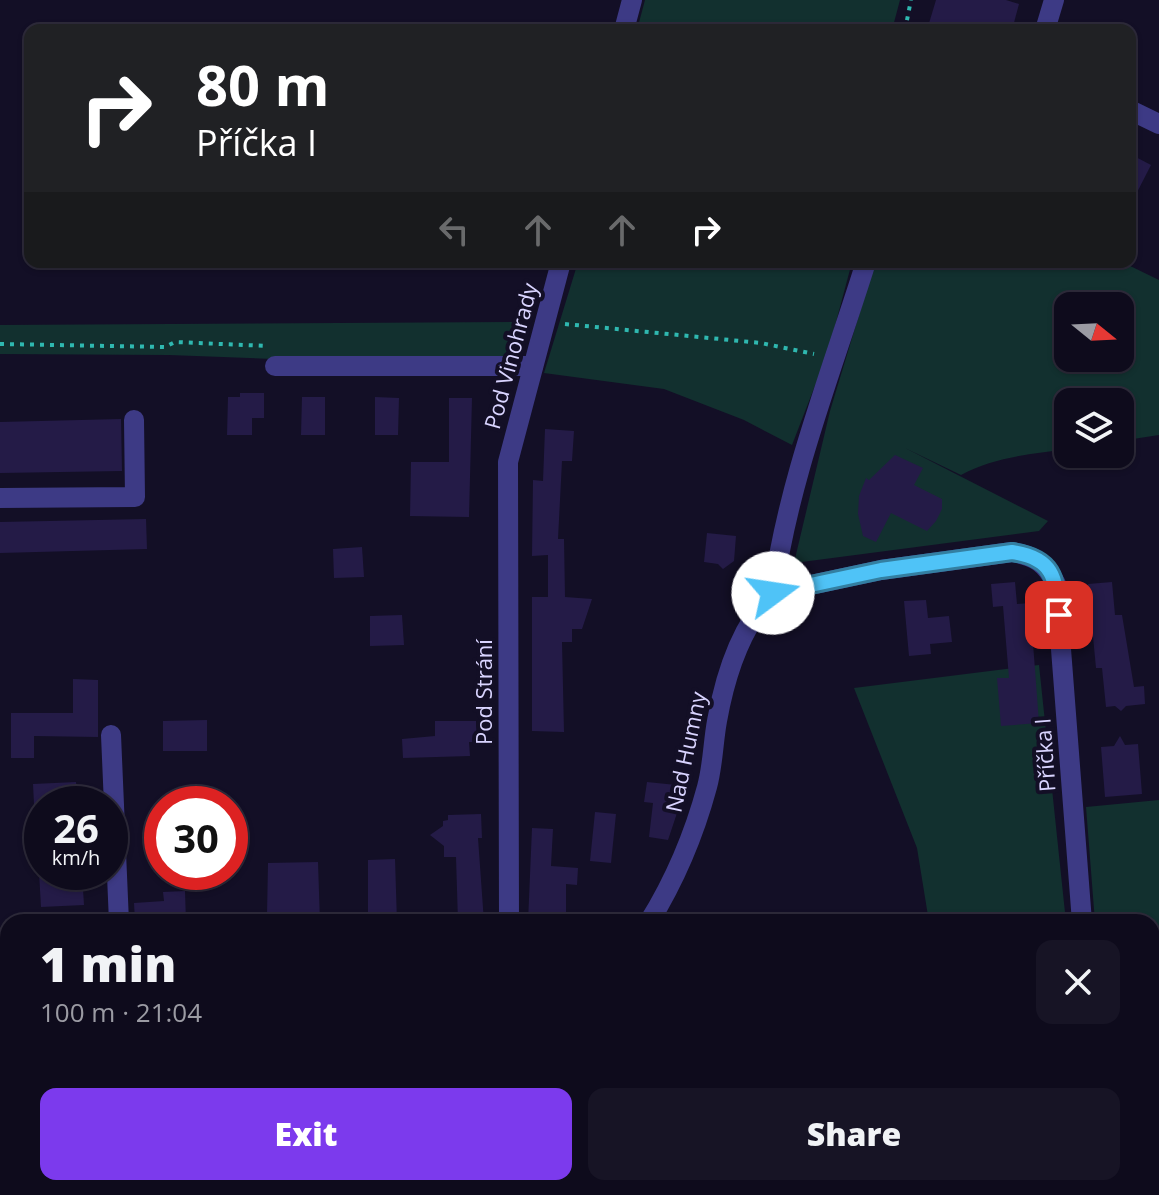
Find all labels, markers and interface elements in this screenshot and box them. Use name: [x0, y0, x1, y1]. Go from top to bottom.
text: 80 m: [196, 46, 330, 122]
icon: right: [64, 56, 168, 160]
text: Příčka I: [196, 118, 317, 167]
icon: left: [432, 208, 476, 252]
icon: ahead: [516, 208, 560, 252]
icon: ahead: [600, 208, 644, 252]
icon: right: [684, 208, 728, 252]
street label: Pod Vinohrady: [476, 278, 544, 432]
north arrow: [1054, 292, 1134, 372]
map controls: [1054, 292, 1134, 468]
button: layers: [1054, 388, 1134, 468]
position arrow: [731, 551, 815, 635]
pin: [1025, 581, 1093, 649]
icon: arrive: [1037, 593, 1081, 637]
street label: Pod Strání: [468, 639, 498, 745]
street label: Nad Humny: [658, 688, 713, 815]
street label: Příčka I: [1026, 717, 1062, 793]
speed limit sign: 30: [144, 786, 248, 890]
text: 26: [53, 800, 99, 855]
text: km/h: [52, 844, 100, 871]
text: 1 min: [40, 931, 176, 996]
button: close: [1036, 940, 1120, 1024]
text: 100 m · 21:04: [40, 994, 202, 1030]
button: Exit: [40, 1088, 572, 1180]
button: Share: [588, 1088, 1120, 1180]

